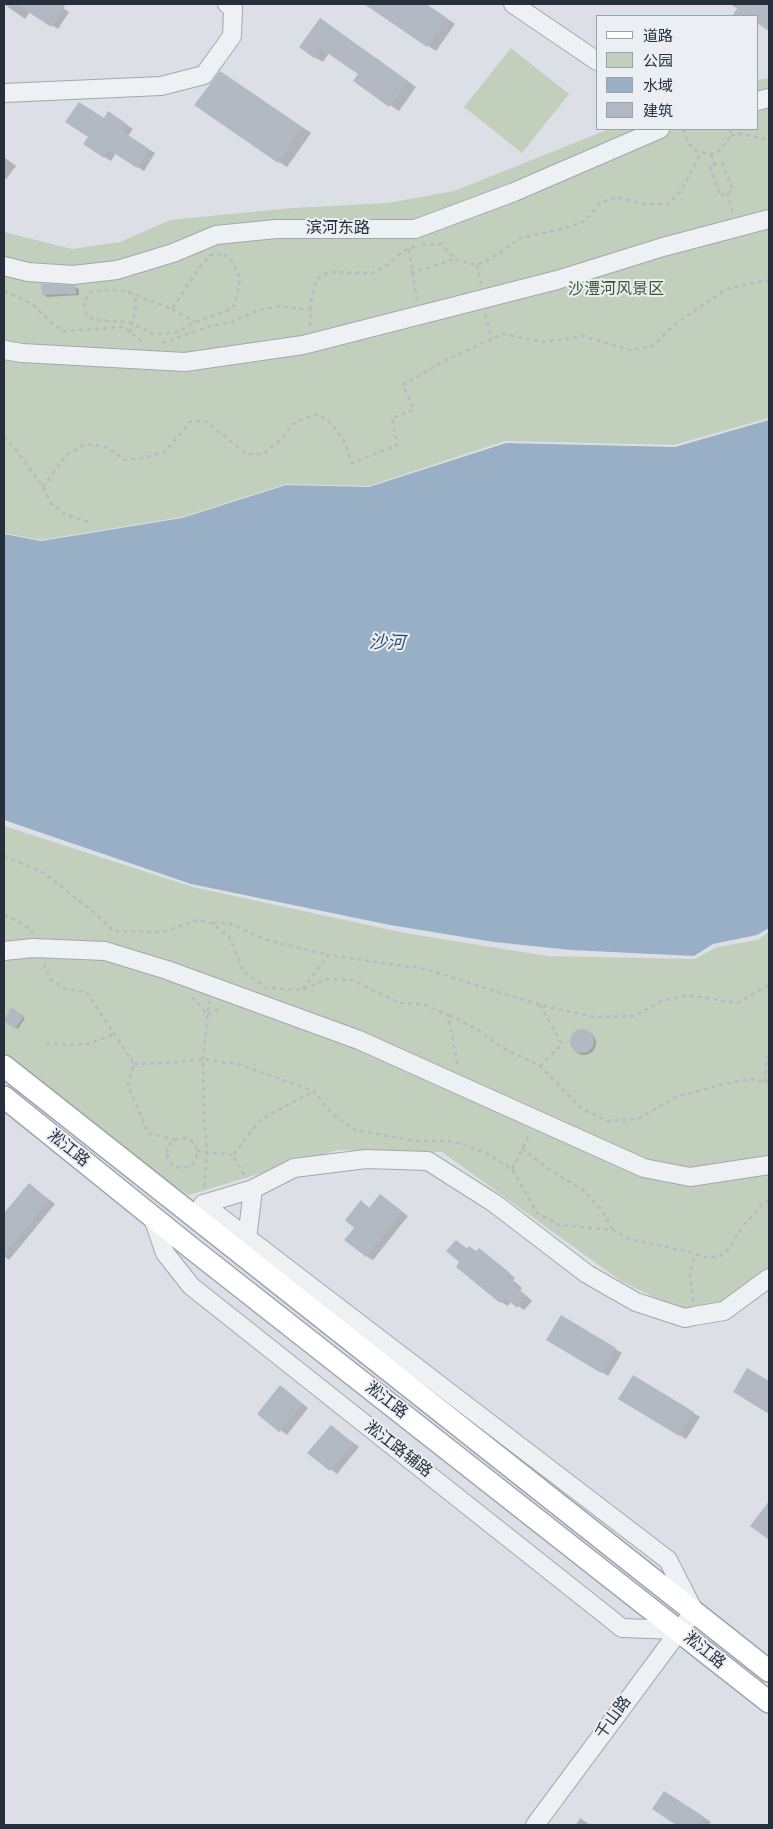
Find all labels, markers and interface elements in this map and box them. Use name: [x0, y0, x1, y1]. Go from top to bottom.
legend: [596, 15, 758, 130]
text: 道路: [643, 26, 673, 46]
text: 公园: [643, 51, 673, 71]
text: 水域: [643, 76, 673, 96]
text: 建筑: [643, 101, 673, 121]
street label: 滨河东路: [306, 219, 370, 239]
park label: 沙澧河风景区: [568, 280, 664, 300]
water label: 沙河: [369, 633, 405, 655]
street label: 淞江路: [43, 1126, 93, 1172]
street label: 淞江路: [361, 1379, 411, 1423]
street label: 淞江路辅路: [361, 1418, 435, 1482]
street label: 淞江路: [679, 1628, 729, 1674]
street label: 千山路: [592, 1693, 636, 1743]

